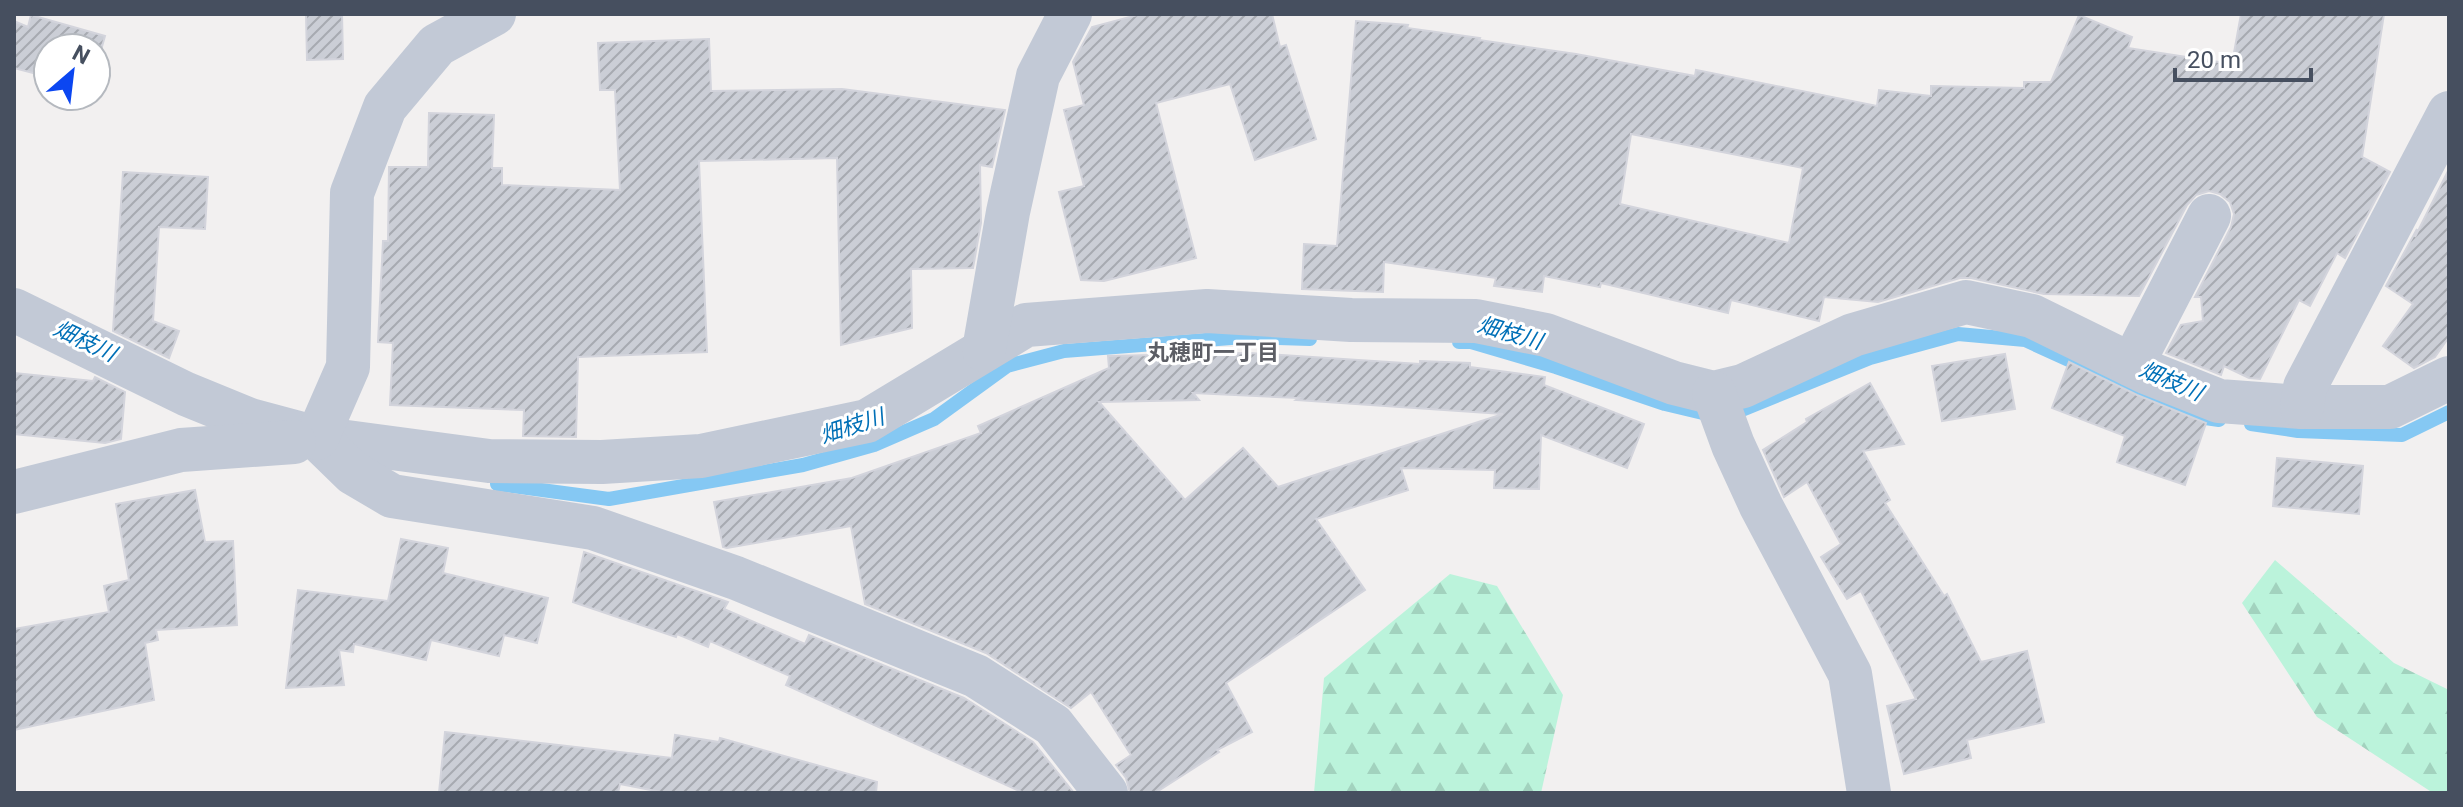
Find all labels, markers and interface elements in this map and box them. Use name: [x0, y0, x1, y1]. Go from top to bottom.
north arrow: [32, 32, 112, 112]
scale bar: [2175, 32, 2311, 82]
text: N: [68, 40, 94, 69]
text: 20 m: [2187, 46, 2241, 74]
water label: 畑枝川: [1475, 312, 1547, 355]
water label: 畑枝川: [50, 316, 122, 367]
district label: 丸穂町一丁目: [1147, 340, 1279, 365]
water label: 畑枝川: [2136, 357, 2208, 406]
water label: 畑枝川: [817, 403, 889, 448]

